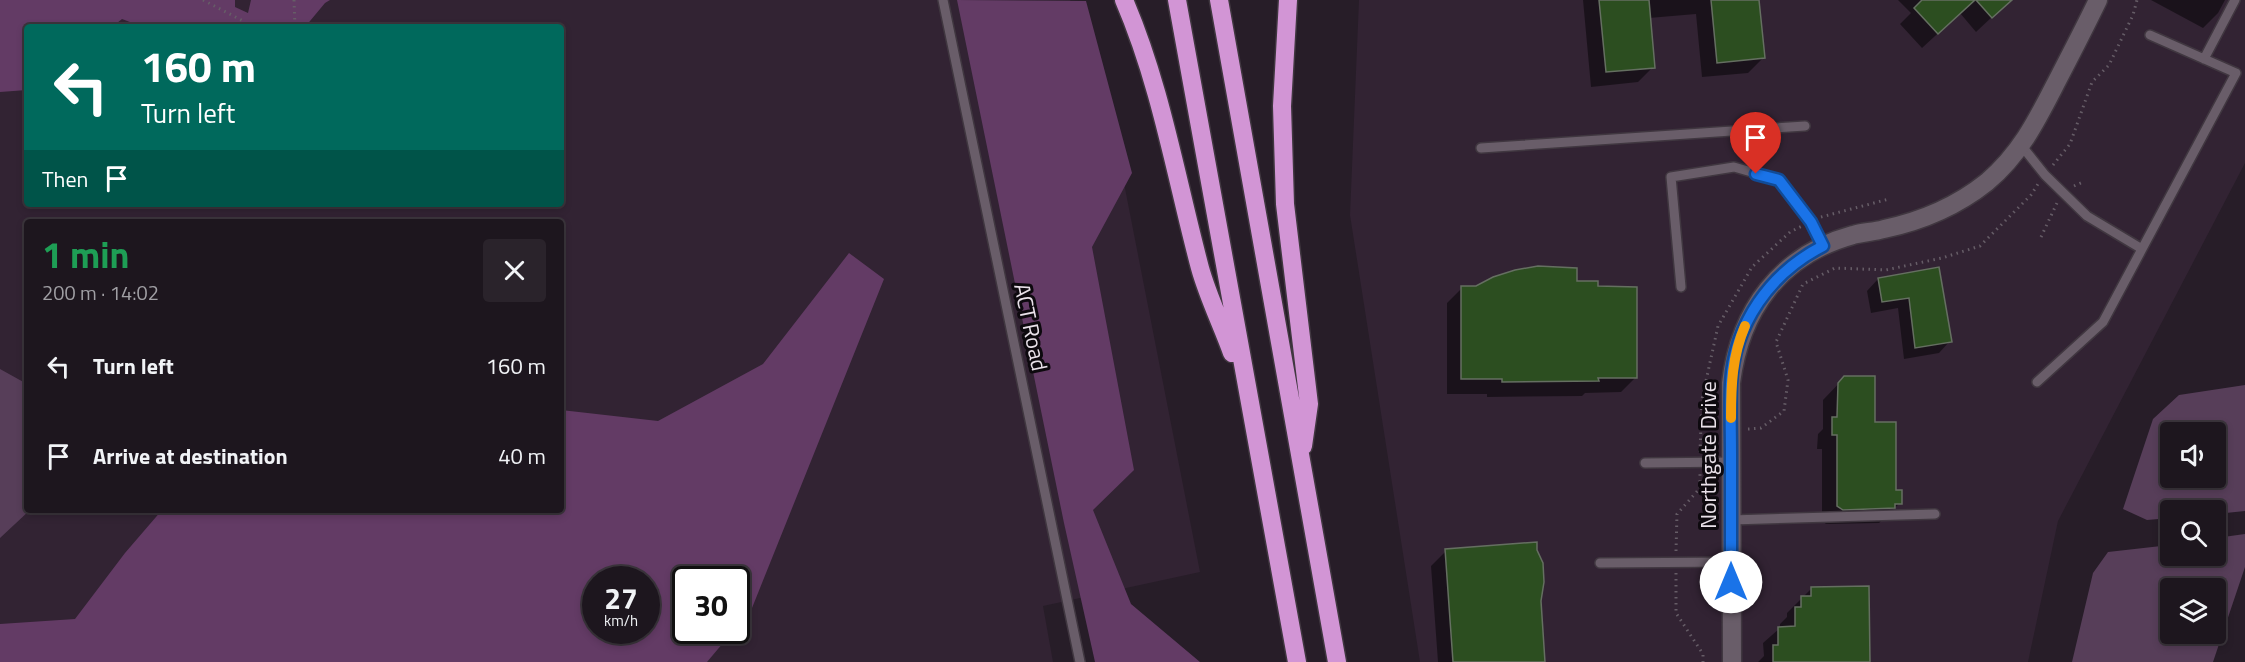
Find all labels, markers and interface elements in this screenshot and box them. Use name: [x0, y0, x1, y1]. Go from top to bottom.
text: 160 m: [141, 34, 256, 98]
icon: left: [42, 48, 120, 126]
text: Turn left: [141, 92, 235, 133]
pin: [1730, 112, 1781, 174]
icon: arrive: [1739, 121, 1772, 154]
text: Then: [42, 162, 88, 196]
icon: arrive: [100, 162, 133, 195]
text: 1 min: [42, 227, 129, 282]
button: close: [483, 239, 546, 302]
text: 200 m · 14:02: [42, 277, 159, 308]
street label: ACT Road: [1005, 280, 1057, 374]
text: Turn left: [93, 349, 174, 383]
text: 160 m: [486, 349, 546, 383]
icon: left: [42, 350, 75, 383]
street label: Northgate Drive: [1691, 381, 1725, 529]
map controls: [2160, 422, 2226, 644]
button: sound: [2160, 422, 2226, 488]
text: Arrive at destination: [93, 439, 288, 473]
text: 40 m: [498, 439, 546, 473]
icon: arrive: [42, 440, 75, 473]
button: search: [2160, 500, 2226, 566]
position arrow: [1699, 550, 1763, 614]
speed limit sign: 30: [672, 566, 750, 644]
text: 27: [604, 575, 638, 621]
button: layers: [2160, 578, 2226, 644]
text: km/h: [604, 609, 638, 632]

